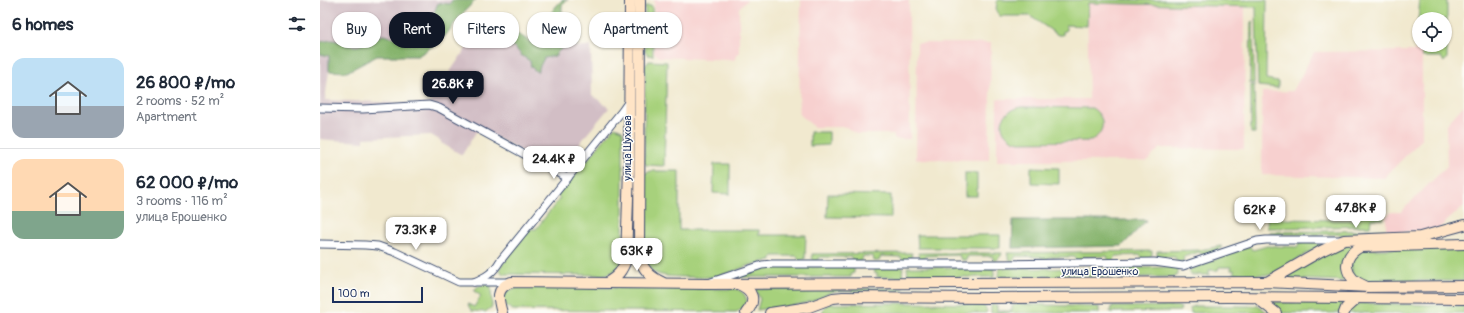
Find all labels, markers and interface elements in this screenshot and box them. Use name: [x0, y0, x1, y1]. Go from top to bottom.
chip: Buy: [332, 12, 381, 48]
chip: Rent: [389, 12, 445, 48]
chip: Filters: [453, 12, 519, 48]
chip: New: [527, 12, 581, 48]
chip: Apartment: [589, 12, 682, 48]
map controls: [1412, 12, 1452, 52]
button: locate: [1412, 12, 1452, 52]
icon: filters: [286, 13, 308, 35]
text: 6 homes: [12, 14, 73, 35]
pin: 26.8K ₽: [416, 71, 490, 105]
text: 26 800 ₽/mo: [136, 72, 235, 93]
icon: home: [44, 74, 92, 122]
text: 26.8K ₽: [432, 76, 474, 92]
text: 2 rooms · 52 m²: [136, 93, 224, 109]
text: Apartment: [136, 109, 197, 125]
street label: улица Шухова: [621, 115, 634, 182]
pin: 24.4K ₽: [517, 146, 591, 180]
text: 24.4K ₽: [532, 151, 576, 167]
text: 62 000 ₽/mo: [136, 172, 238, 193]
icon: home: [44, 175, 92, 223]
text: 3 rooms · 116 m²: [136, 193, 228, 209]
pin: 47.8K ₽: [1319, 195, 1393, 229]
pin: 62K ₽: [1232, 197, 1288, 231]
text: 47.8K ₽: [1335, 200, 1377, 216]
text: 62K ₽: [1243, 202, 1277, 218]
text: улица Ерошенко: [136, 209, 227, 225]
pin: 73.3K ₽: [379, 217, 453, 251]
text: 73.3K ₽: [395, 222, 437, 238]
pin: 63K ₽: [609, 238, 665, 272]
text: 63K ₽: [620, 243, 654, 259]
street label: улица Ерошенко: [1061, 265, 1139, 278]
scale bar: [332, 285, 423, 304]
text: 100 m: [338, 287, 369, 300]

